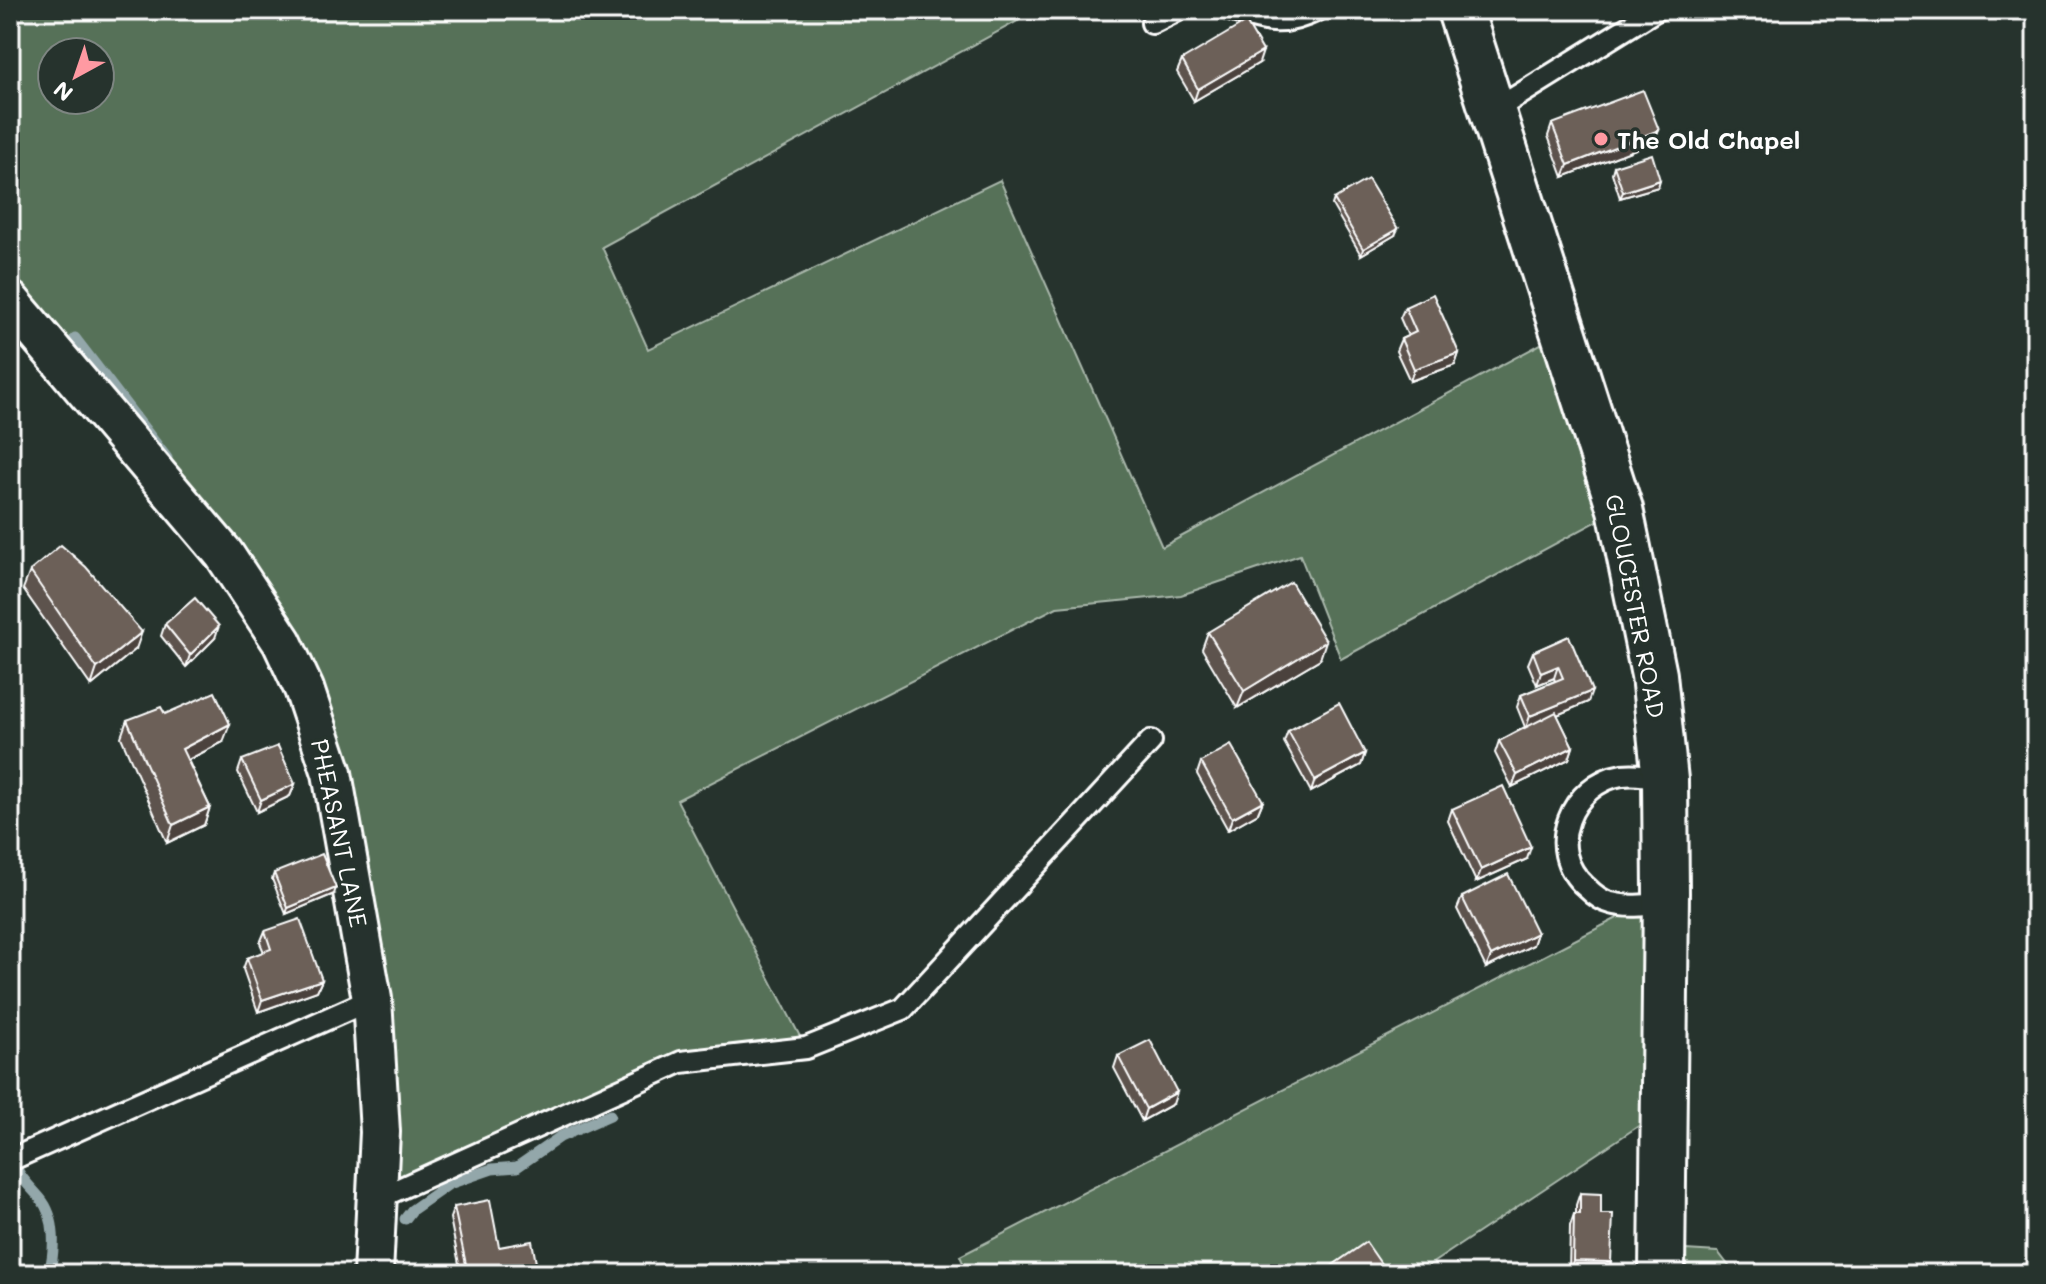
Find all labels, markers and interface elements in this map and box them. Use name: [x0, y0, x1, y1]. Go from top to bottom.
north arrow: [36, 36, 116, 116]
text: N: [47, 75, 79, 108]
place label: The Old Chapel: [1617, 124, 1800, 155]
marker: The Old Chapel: [1592, 130, 1610, 148]
street label: GLOUCESTER ROAD: [1599, 491, 1673, 721]
street label: PHEASANT LANE: [305, 736, 375, 930]

